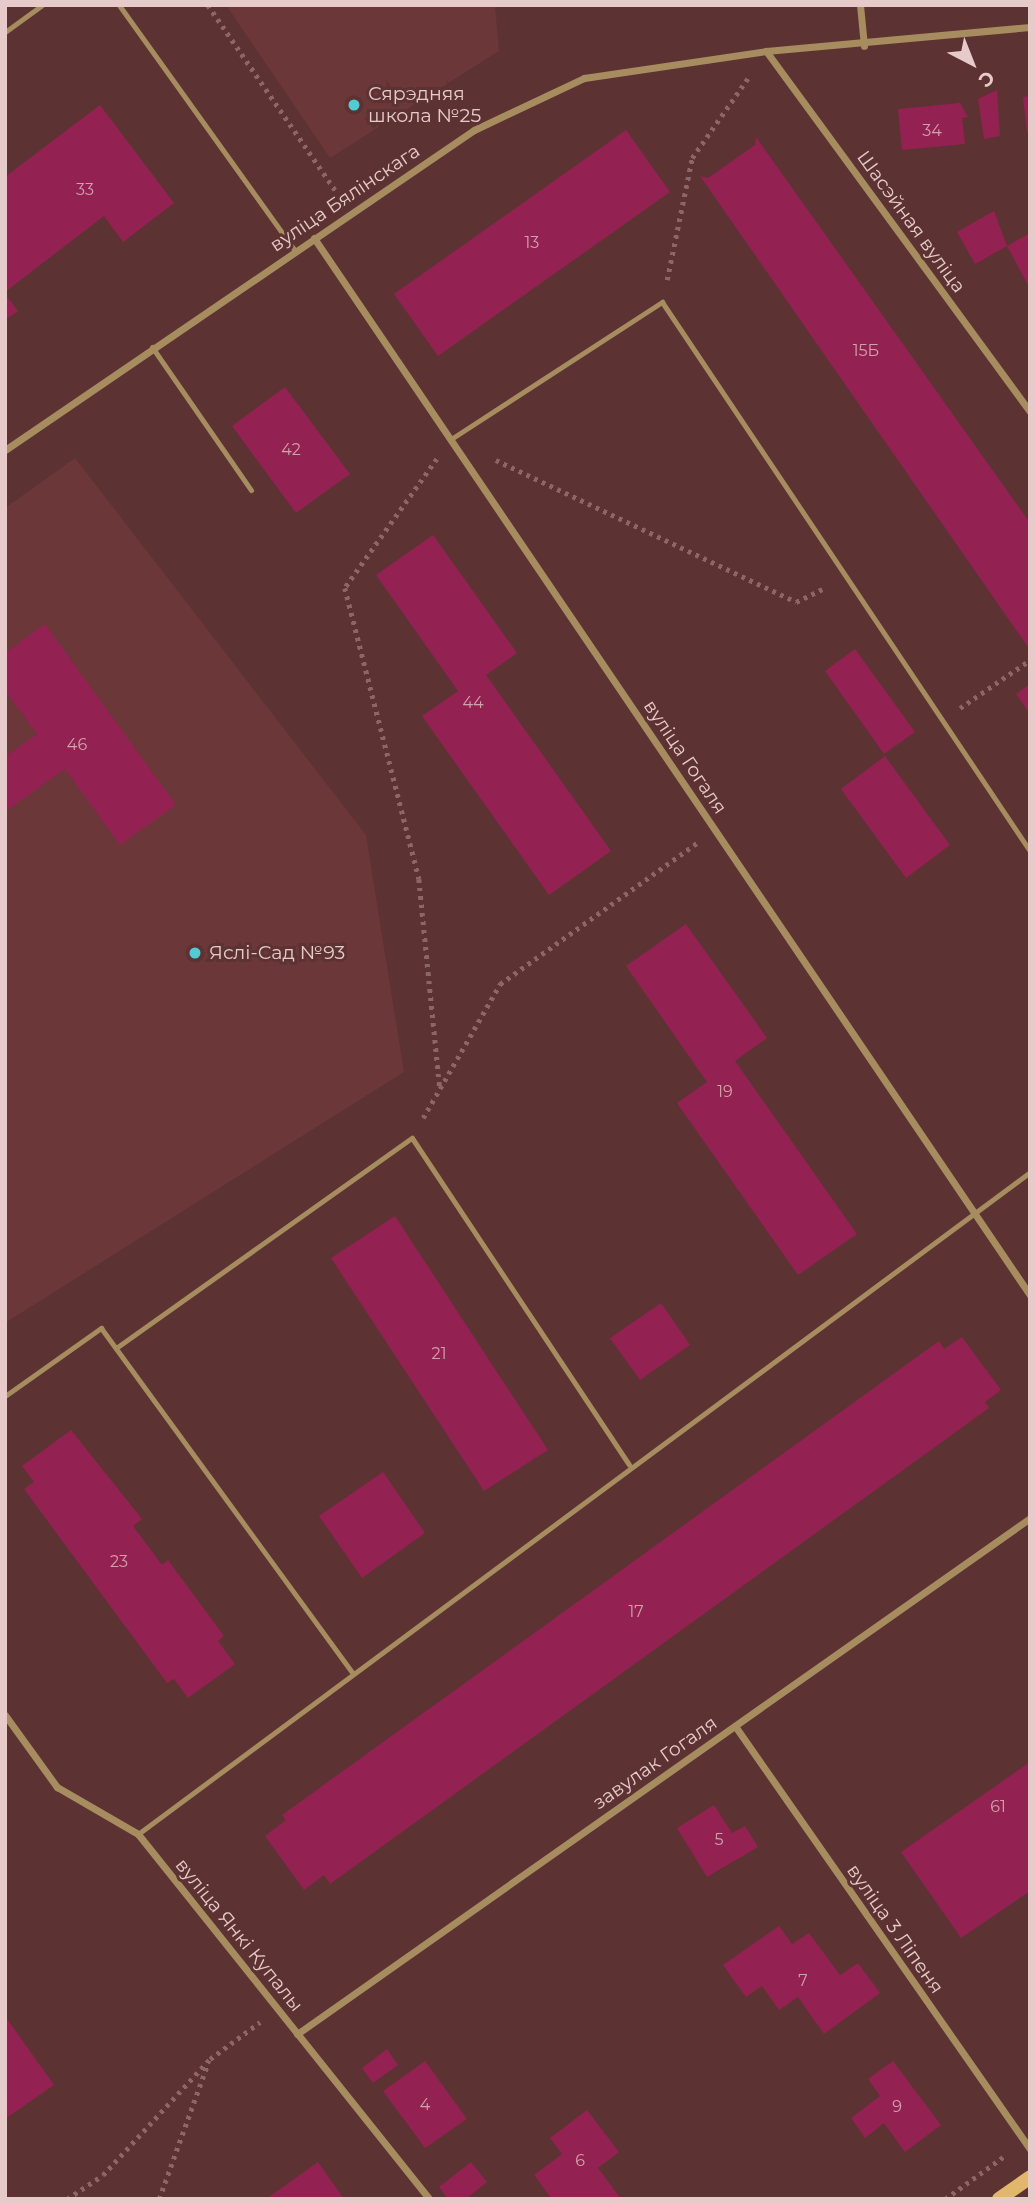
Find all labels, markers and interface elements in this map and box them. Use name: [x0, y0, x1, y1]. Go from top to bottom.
north arrow: [937, 28, 1007, 98]
text: С: [974, 66, 999, 92]
place label: Сярэдняя школа №25: [368, 83, 481, 127]
marker: Сярэдняя школа №25: [346, 97, 362, 113]
house number: 34: [922, 121, 942, 141]
street label: вуліца Бялінскага: [266, 139, 424, 257]
street label: Шасэйная вуліца: [852, 147, 970, 297]
house number: 33: [76, 180, 94, 200]
house number: 13: [525, 233, 539, 253]
house number: 15Б: [853, 341, 879, 361]
house number: 42: [281, 440, 301, 460]
house number: 44: [462, 693, 484, 713]
street label: вуліца Гогаля: [639, 696, 731, 818]
house number: 46: [67, 735, 87, 755]
place label: Яслі-Сад №93: [209, 942, 345, 964]
marker: Яслі-Сад №93: [187, 945, 203, 961]
house number: 19: [717, 1082, 733, 1102]
house number: 21: [432, 1344, 446, 1364]
house number: 23: [110, 1552, 128, 1572]
house number: 17: [628, 1602, 644, 1622]
street label: завулак Гогаля: [589, 1712, 721, 1814]
house number: 61: [990, 1797, 1006, 1817]
house number: 5: [714, 1830, 724, 1850]
street label: вуліца Янкі Купалы: [170, 1854, 308, 2016]
street label: вуліца 3 Ліпеня: [842, 1860, 948, 1998]
house number: 7: [798, 1971, 808, 1991]
house number: 4: [420, 2095, 430, 2115]
house number: 9: [892, 2097, 902, 2117]
house number: 6: [575, 2151, 585, 2171]

